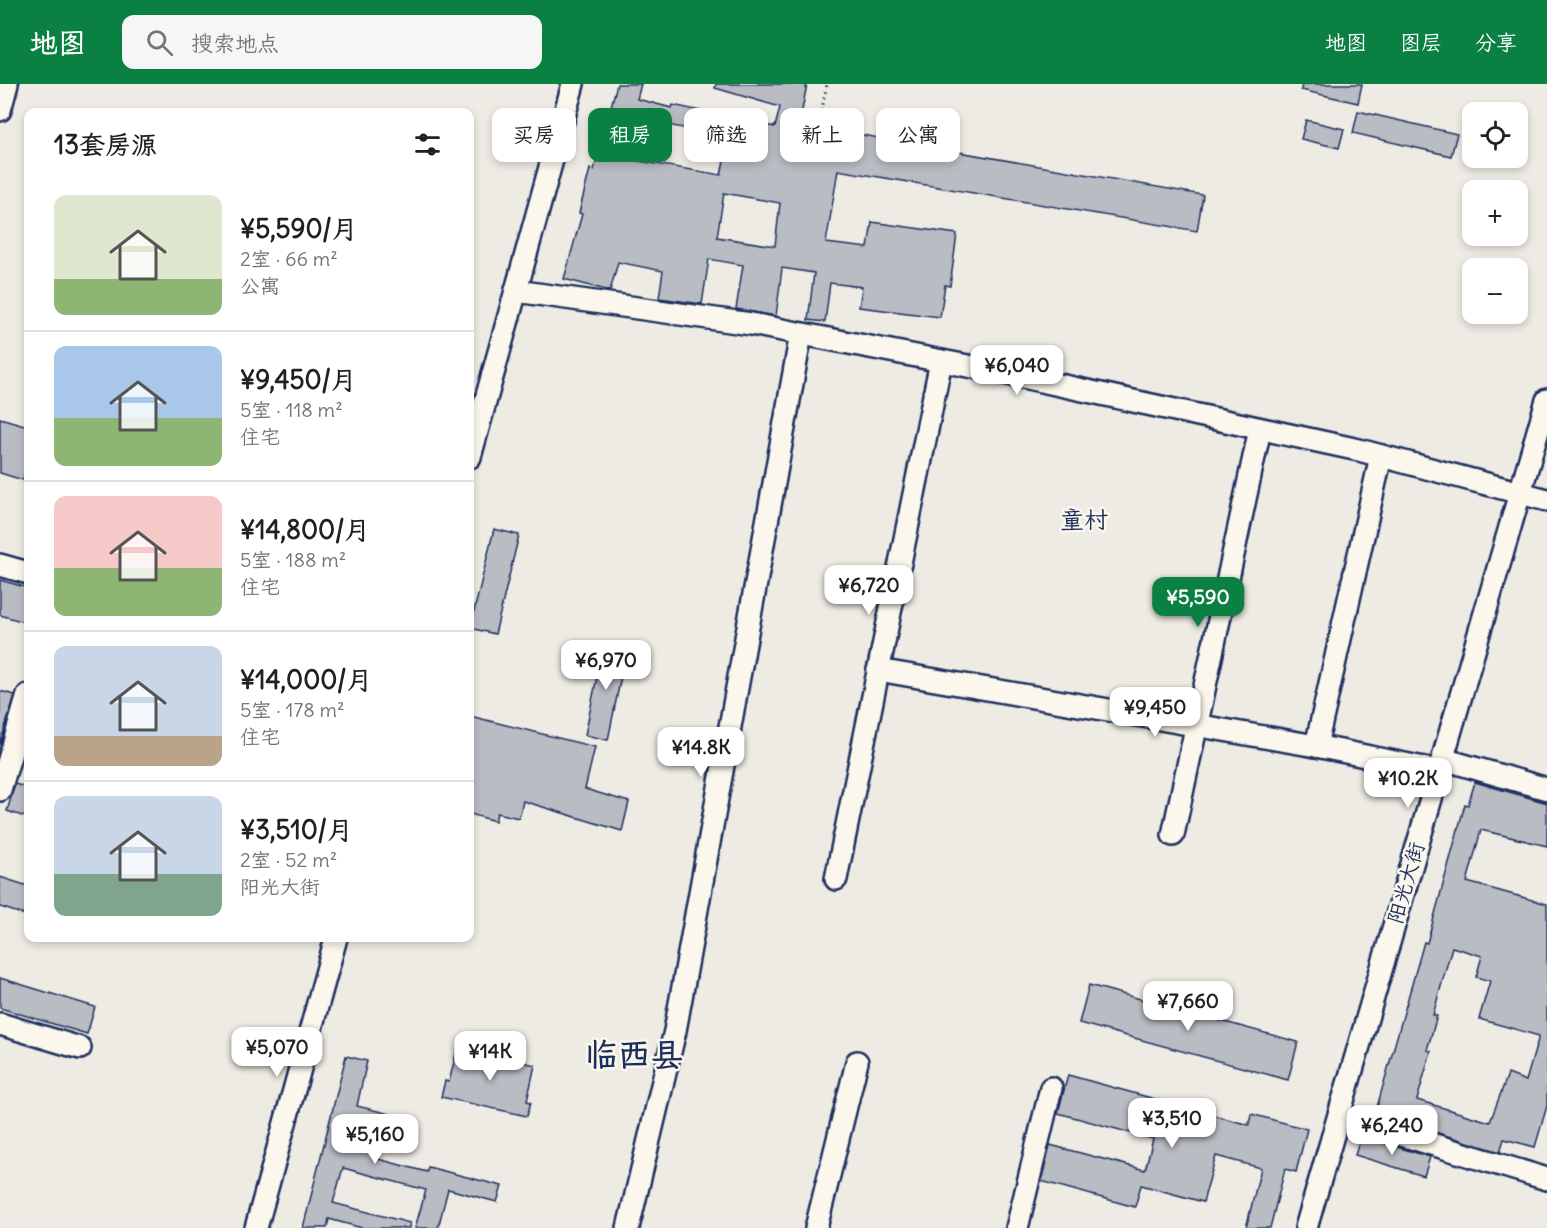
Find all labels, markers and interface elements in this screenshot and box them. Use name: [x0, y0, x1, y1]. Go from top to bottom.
search box: [122, 15, 542, 69]
text: 地图: [30, 25, 86, 61]
icon: search: [143, 26, 176, 59]
text: 搜索地点: [191, 29, 279, 57]
text: 地图: [1325, 29, 1367, 56]
text: 图层: [1400, 29, 1442, 56]
text: 分享: [1475, 29, 1517, 56]
map controls: [1462, 102, 1528, 324]
button: locate: [1462, 102, 1528, 168]
chip: 买房: [492, 108, 576, 162]
chip: 租房: [588, 108, 672, 162]
chip: 筛选: [684, 108, 768, 162]
chip: 新上: [780, 108, 864, 162]
chip: 公寓: [876, 108, 960, 162]
text: 13套房源: [54, 128, 157, 161]
icon: filters: [411, 128, 444, 161]
button: +: [1462, 180, 1528, 246]
text: ¥5,590/月: [240, 212, 358, 245]
icon: home: [102, 219, 174, 291]
text: 2室 · 66 m²: [240, 246, 338, 271]
button: −: [1462, 258, 1528, 324]
text: 公寓: [240, 273, 280, 298]
pin: ¥6,040: [968, 345, 1066, 396]
text: ¥6,040: [984, 352, 1050, 377]
text: ¥9,450/月: [240, 363, 357, 396]
icon: home: [102, 370, 174, 442]
text: 5室 · 118 m²: [240, 397, 343, 422]
text: 住宅: [240, 424, 280, 449]
district label: 童村: [1060, 504, 1108, 534]
text: ¥14,800/月: [240, 513, 370, 546]
icon: home: [102, 520, 174, 592]
text: 5室 · 188 m²: [240, 547, 346, 572]
pin: ¥6,720: [820, 565, 918, 616]
text: ¥6,720: [838, 572, 900, 597]
text: 住宅: [240, 574, 280, 599]
pin: ¥5,590: [1149, 577, 1247, 628]
text: ¥5,590: [1166, 584, 1230, 609]
pin: ¥6,970: [557, 640, 655, 691]
text: ¥6,970: [575, 647, 637, 672]
text: ¥14,000/月: [240, 663, 373, 696]
icon: home: [102, 670, 174, 742]
pin: ¥9,450: [1106, 687, 1204, 738]
text: ¥9,450: [1124, 694, 1186, 719]
text: 5室 · 178 m²: [240, 697, 345, 722]
text: 住宅: [240, 724, 280, 749]
pin: ¥14.8K: [652, 727, 750, 778]
text: ¥14.8K: [671, 734, 731, 759]
pin: ¥10.2K: [1359, 758, 1457, 809]
text: ¥10.2K: [1378, 765, 1438, 790]
text: ¥3,510/月: [240, 813, 353, 846]
icon: home: [102, 820, 174, 892]
street label: 阳光大街: [1381, 839, 1430, 927]
text: 2室 · 52 m²: [240, 847, 337, 872]
text: 阳光大街: [240, 874, 320, 899]
pin: ¥7,660: [1139, 981, 1237, 1032]
text: ¥7,660: [1157, 988, 1219, 1013]
pin: ¥5,070: [228, 1027, 326, 1078]
pin: ¥14K: [454, 1031, 526, 1082]
district label: 临西县: [585, 1033, 684, 1075]
text: ¥5,070: [245, 1034, 309, 1059]
text: ¥14K: [468, 1038, 512, 1063]
pin: ¥3,510: [1123, 1098, 1221, 1149]
text: ¥3,510: [1142, 1105, 1202, 1130]
pin: ¥6,240: [1343, 1105, 1441, 1156]
text: ¥6,240: [1361, 1112, 1423, 1137]
pin: ¥5,160: [326, 1114, 424, 1165]
text: ¥5,160: [345, 1121, 405, 1146]

